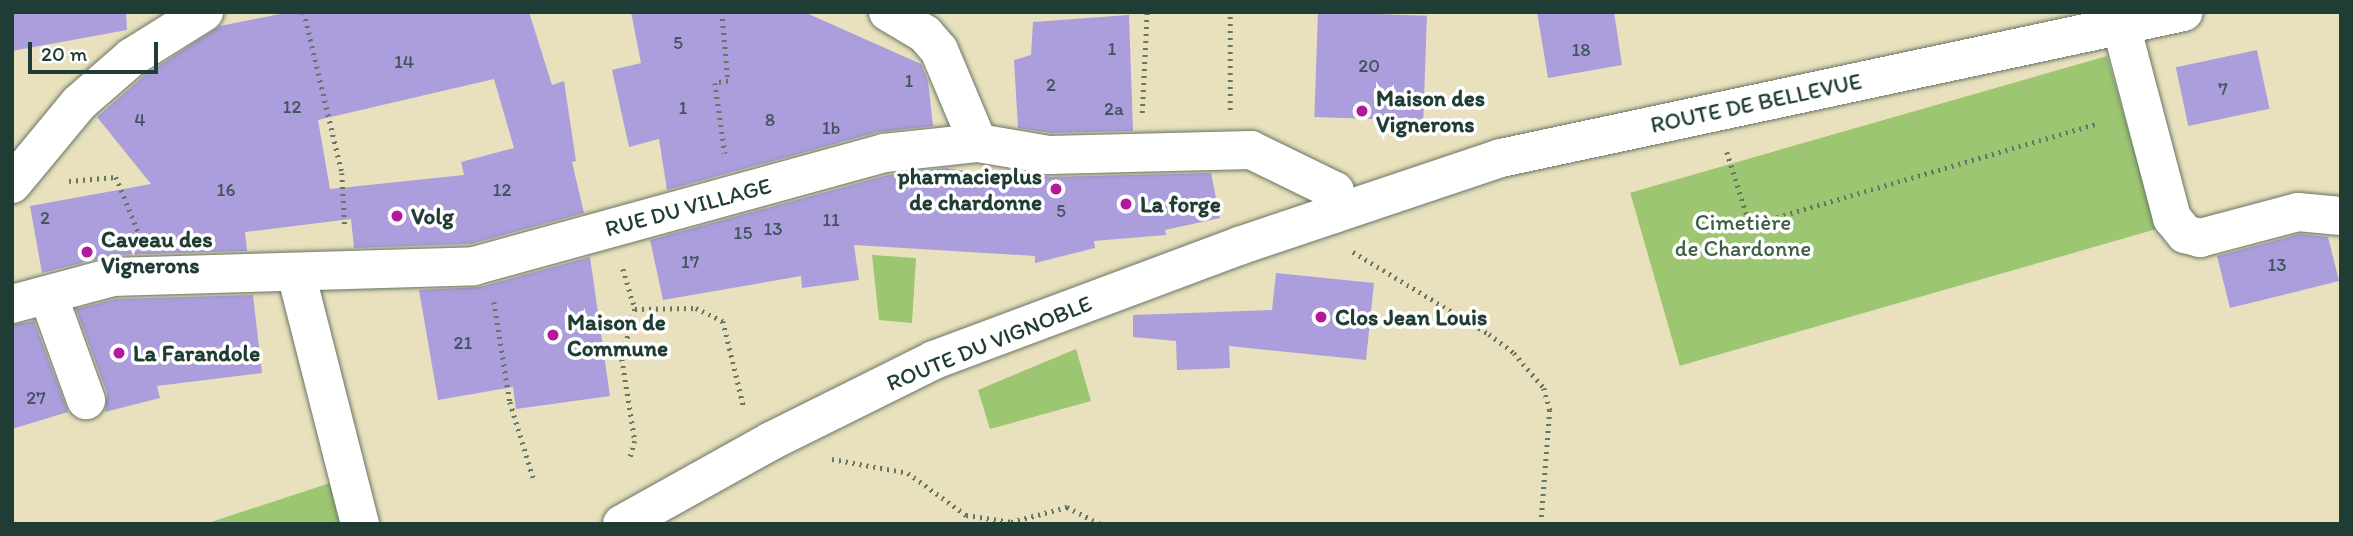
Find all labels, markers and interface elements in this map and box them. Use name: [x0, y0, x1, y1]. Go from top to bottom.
scale bar: [32, 28, 161, 72]
house number: 5: [673, 32, 683, 54]
house number: 1: [1108, 38, 1116, 60]
house number: 18: [1571, 39, 1591, 61]
text: 20 m: [41, 41, 87, 66]
house number: 14: [394, 51, 414, 73]
house number: 20: [1358, 55, 1380, 77]
street label: ROUTE DE BELLEVUE: [1648, 67, 1864, 139]
house number: 1: [905, 70, 913, 92]
house number: 2: [1046, 74, 1056, 96]
house number: 7: [2218, 78, 2228, 100]
place label: Maison des Vignerons: [1376, 84, 1485, 138]
house number: 12: [283, 96, 301, 118]
house number: 1: [679, 97, 687, 119]
house number: 2a: [1104, 98, 1124, 120]
marker: Maison des Vignerons: [1354, 103, 1370, 119]
house number: 4: [134, 109, 146, 131]
house number: 8: [765, 109, 775, 131]
house number: 1b: [822, 117, 840, 139]
place label: pharmacieplus de chardonne: [898, 162, 1042, 216]
street label: RUE DU VILLAGE: [602, 171, 774, 243]
house number: 16: [217, 179, 235, 201]
house number: 12: [493, 179, 511, 201]
marker: pharmacieplus de chardonne: [1048, 181, 1064, 197]
place label: La forge: [1140, 190, 1220, 218]
marker: La forge: [1118, 196, 1134, 212]
house number: 5: [1056, 200, 1066, 222]
place label: Volg: [411, 202, 454, 230]
house number: 2: [40, 207, 50, 229]
marker: Volg: [389, 208, 405, 224]
park label: Cimetière de Chardonne: [1674, 208, 1812, 262]
house number: 11: [822, 209, 840, 231]
house number: 13: [763, 218, 783, 240]
house number: 15: [734, 222, 752, 244]
place label: Caveau des Vignerons: [101, 225, 213, 279]
marker: Caveau des Vignerons: [79, 244, 95, 260]
house number: 17: [681, 251, 699, 273]
house number: 13: [2267, 254, 2287, 276]
street label: ROUTE DU VIGNOBLE: [881, 289, 1097, 397]
place label: Clos Jean Louis: [1335, 303, 1487, 331]
place label: Maison de Commune: [567, 308, 668, 362]
marker: Clos Jean Louis: [1313, 309, 1329, 325]
marker: Maison de Commune: [545, 327, 561, 343]
house number: 21: [454, 332, 472, 354]
place label: La Farandole: [133, 339, 259, 367]
marker: La Farandole: [111, 345, 127, 361]
house number: 27: [26, 387, 46, 409]

